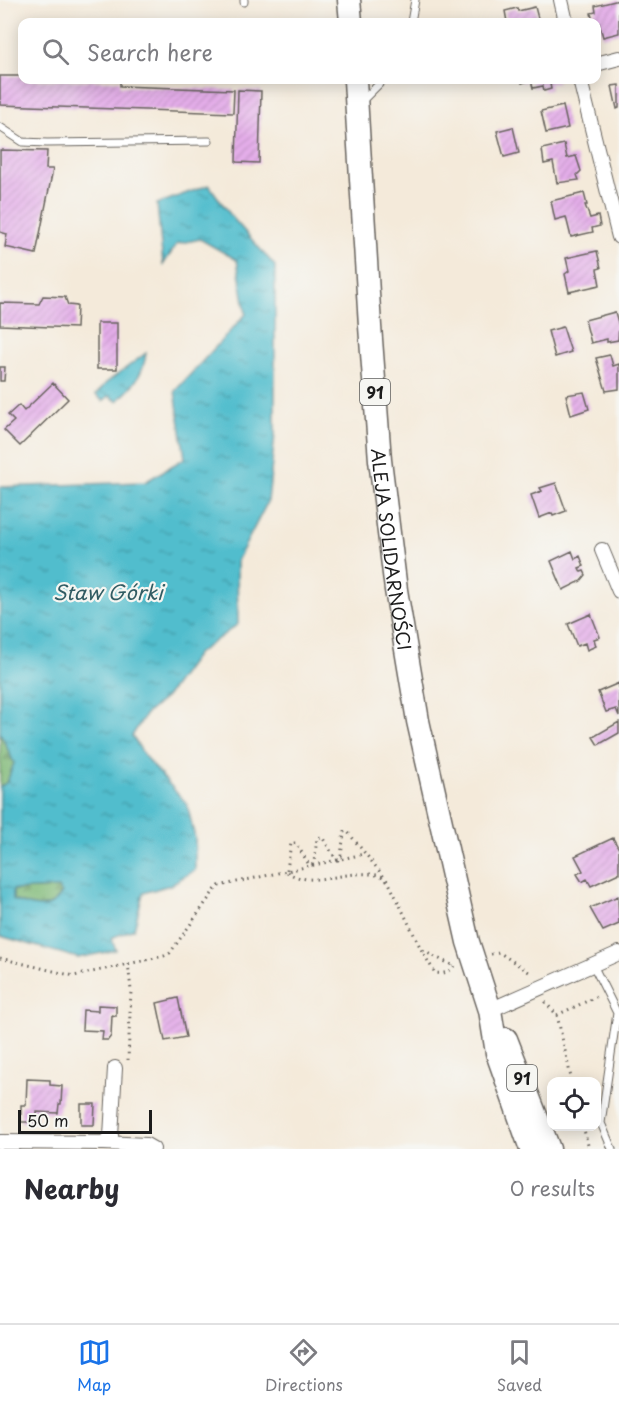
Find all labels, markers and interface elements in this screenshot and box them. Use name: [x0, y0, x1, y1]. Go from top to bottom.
search box: [18, 18, 601, 84]
icon: search: [39, 35, 72, 68]
text: Search here: [87, 35, 213, 68]
road number: 91: [360, 379, 390, 405]
street label: ALEJA SOLIDARNOŚCI: [366, 447, 419, 652]
water label: Staw Górki: [53, 577, 166, 607]
road number: 91: [507, 1065, 537, 1091]
map controls: [547, 1077, 601, 1131]
button: locate: [547, 1077, 601, 1131]
scale bar: [18, 1107, 152, 1134]
text: 50 m: [27, 1108, 68, 1132]
text: Nearby: [24, 1169, 119, 1208]
text: 0 results: [510, 1173, 595, 1203]
tab: Map: [77, 1336, 111, 1396]
tab: Directions: [265, 1336, 343, 1396]
tab: Saved: [497, 1336, 542, 1396]

